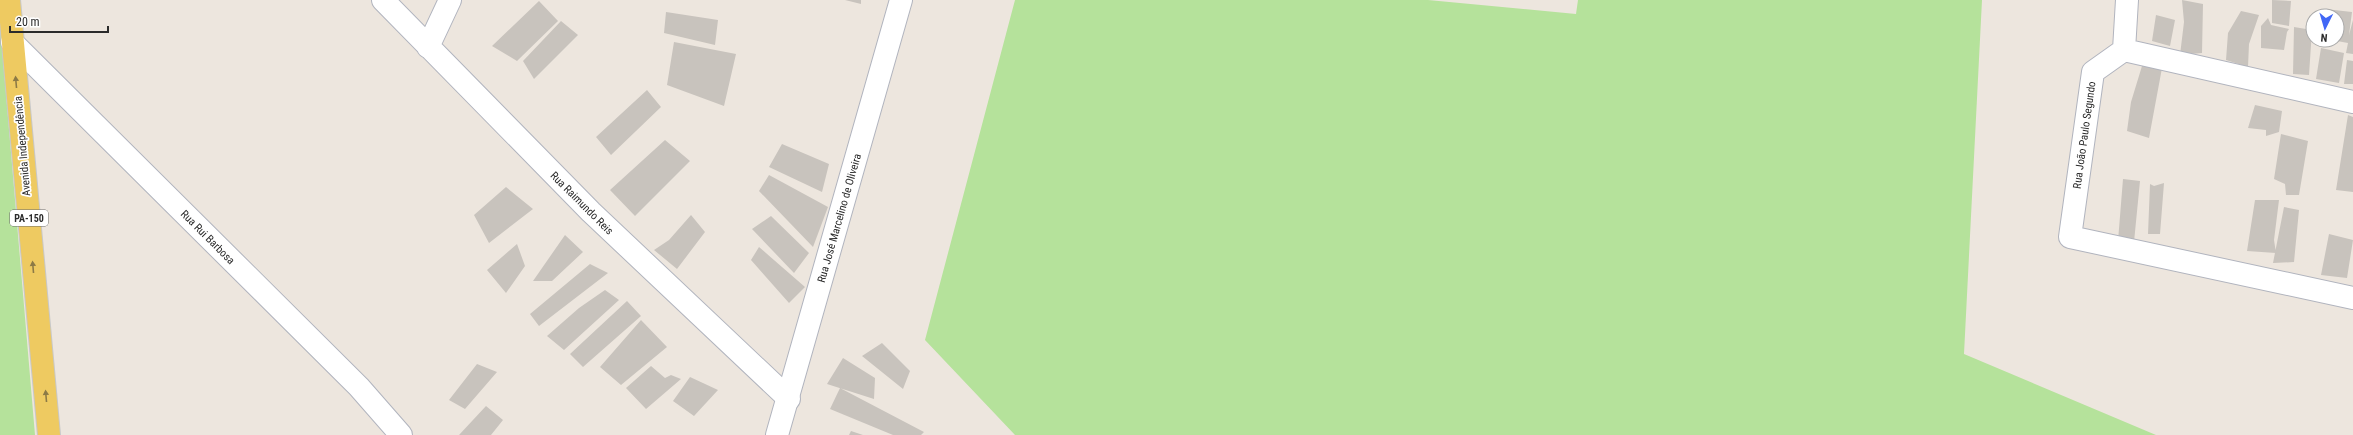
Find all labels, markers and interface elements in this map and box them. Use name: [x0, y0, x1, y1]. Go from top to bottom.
scale bar: [10, 8, 108, 34]
north arrow: [2305, 8, 2345, 48]
text: 20 m: [16, 15, 40, 29]
text: N: [2320, 31, 2328, 44]
one-way arrow: [13, 76, 19, 88]
street label: Rua João Paulo Segundo: [2071, 80, 2099, 190]
street label: Avenida Independência: [12, 95, 33, 197]
street label: Rua José Marcelino de Oliveira: [815, 152, 864, 284]
street label: Rua Raimundo Reis: [548, 169, 616, 237]
street label: Rua Rui Barbosa: [178, 208, 237, 267]
road number: PA-150: [10, 210, 48, 226]
one-way arrow: [30, 261, 37, 273]
one-way arrow: [42, 390, 49, 402]

